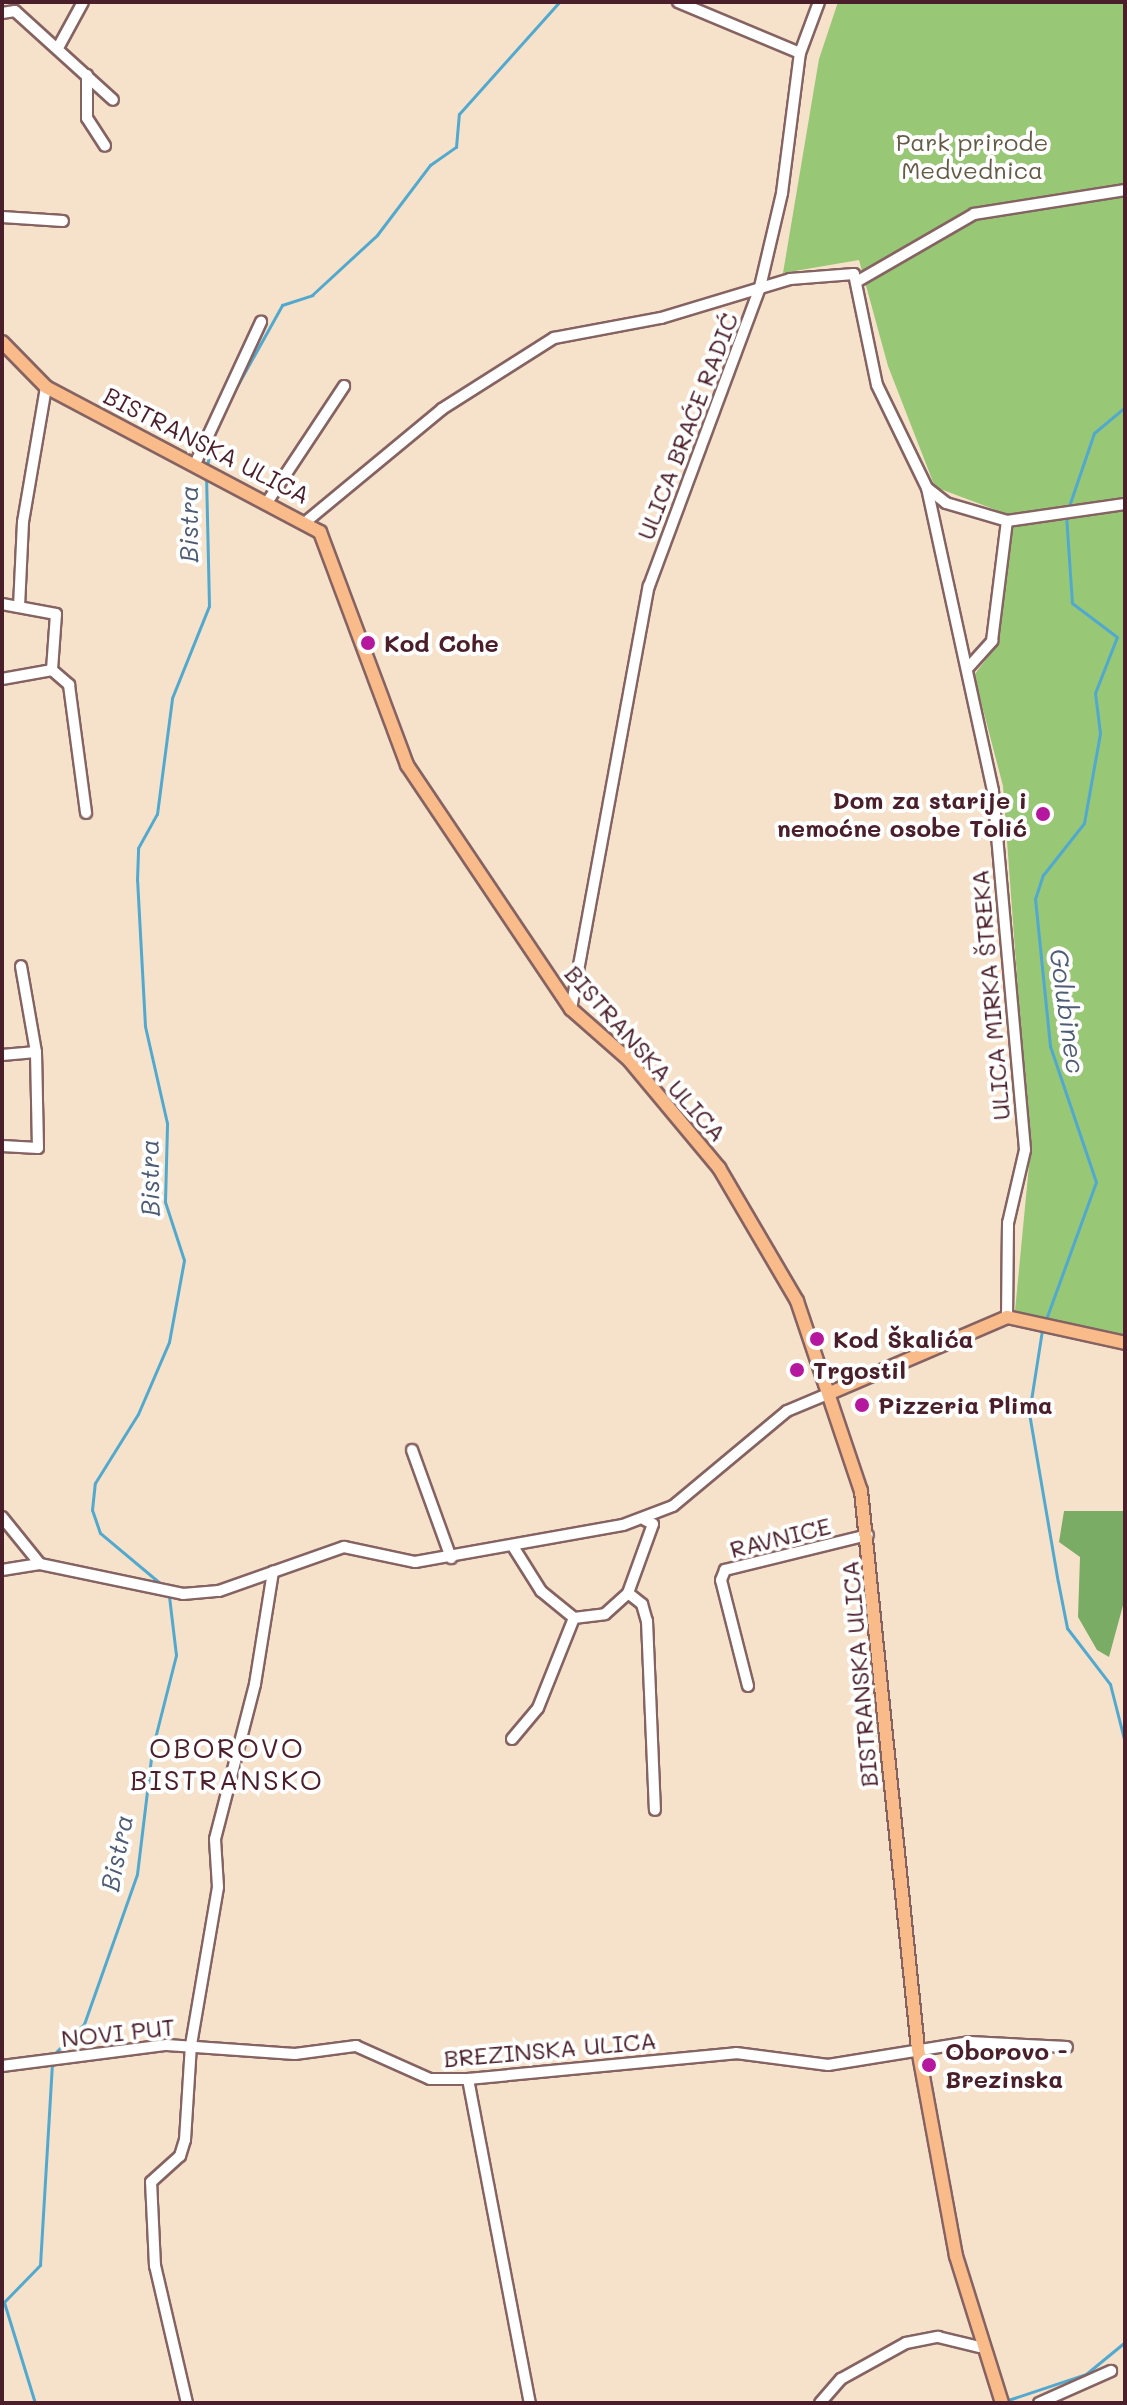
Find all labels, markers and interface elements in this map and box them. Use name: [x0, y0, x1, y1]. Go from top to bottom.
park label: Park prirode Medvednica: [896, 128, 1048, 184]
street label: ULICA BRAĆE RADIĆ: [630, 308, 744, 544]
street label: BISTRANSKA ULICA: [99, 381, 315, 509]
water label: Bistra: [173, 485, 205, 563]
place label: Kod Cohe: [384, 629, 499, 657]
marker: Kod Cohe: [359, 634, 377, 652]
place label: Dom za starije i nemoćne osobe Tolić: [777, 786, 1027, 842]
marker: Dom za starije i nemoćne osobe Tolić: [1034, 805, 1052, 823]
street label: ULICA MIRKA ŠTREKA: [965, 868, 1015, 1122]
water label: Golubinec: [1043, 947, 1091, 1075]
street label: BISTRANSKA ULICA: [559, 959, 733, 1147]
water label: Bistra: [134, 1139, 166, 1217]
place label: Kod Škalića: [833, 1325, 974, 1353]
marker: Kod Škalića: [808, 1330, 826, 1348]
place label: Trgostil: [813, 1356, 906, 1384]
marker: Trgostil: [788, 1361, 806, 1379]
place label: Pizzeria Plima: [878, 1391, 1053, 1419]
marker: Pizzeria Plima: [853, 1396, 871, 1414]
street label: RAVNICE: [727, 1511, 833, 1563]
street label: BISTRANSKA ULICA: [835, 1560, 883, 1788]
district label: OBOROVO BISTRANSKO: [130, 1730, 324, 1796]
water label: Bistra: [94, 1812, 140, 1894]
street label: NOVI PUT: [60, 2012, 176, 2052]
street label: BREZINSKA ULICA: [442, 2025, 658, 2073]
place label: Oborovo - Brezinska: [945, 2037, 1068, 2093]
marker: Oborovo - Brezinska: [920, 2056, 938, 2074]

